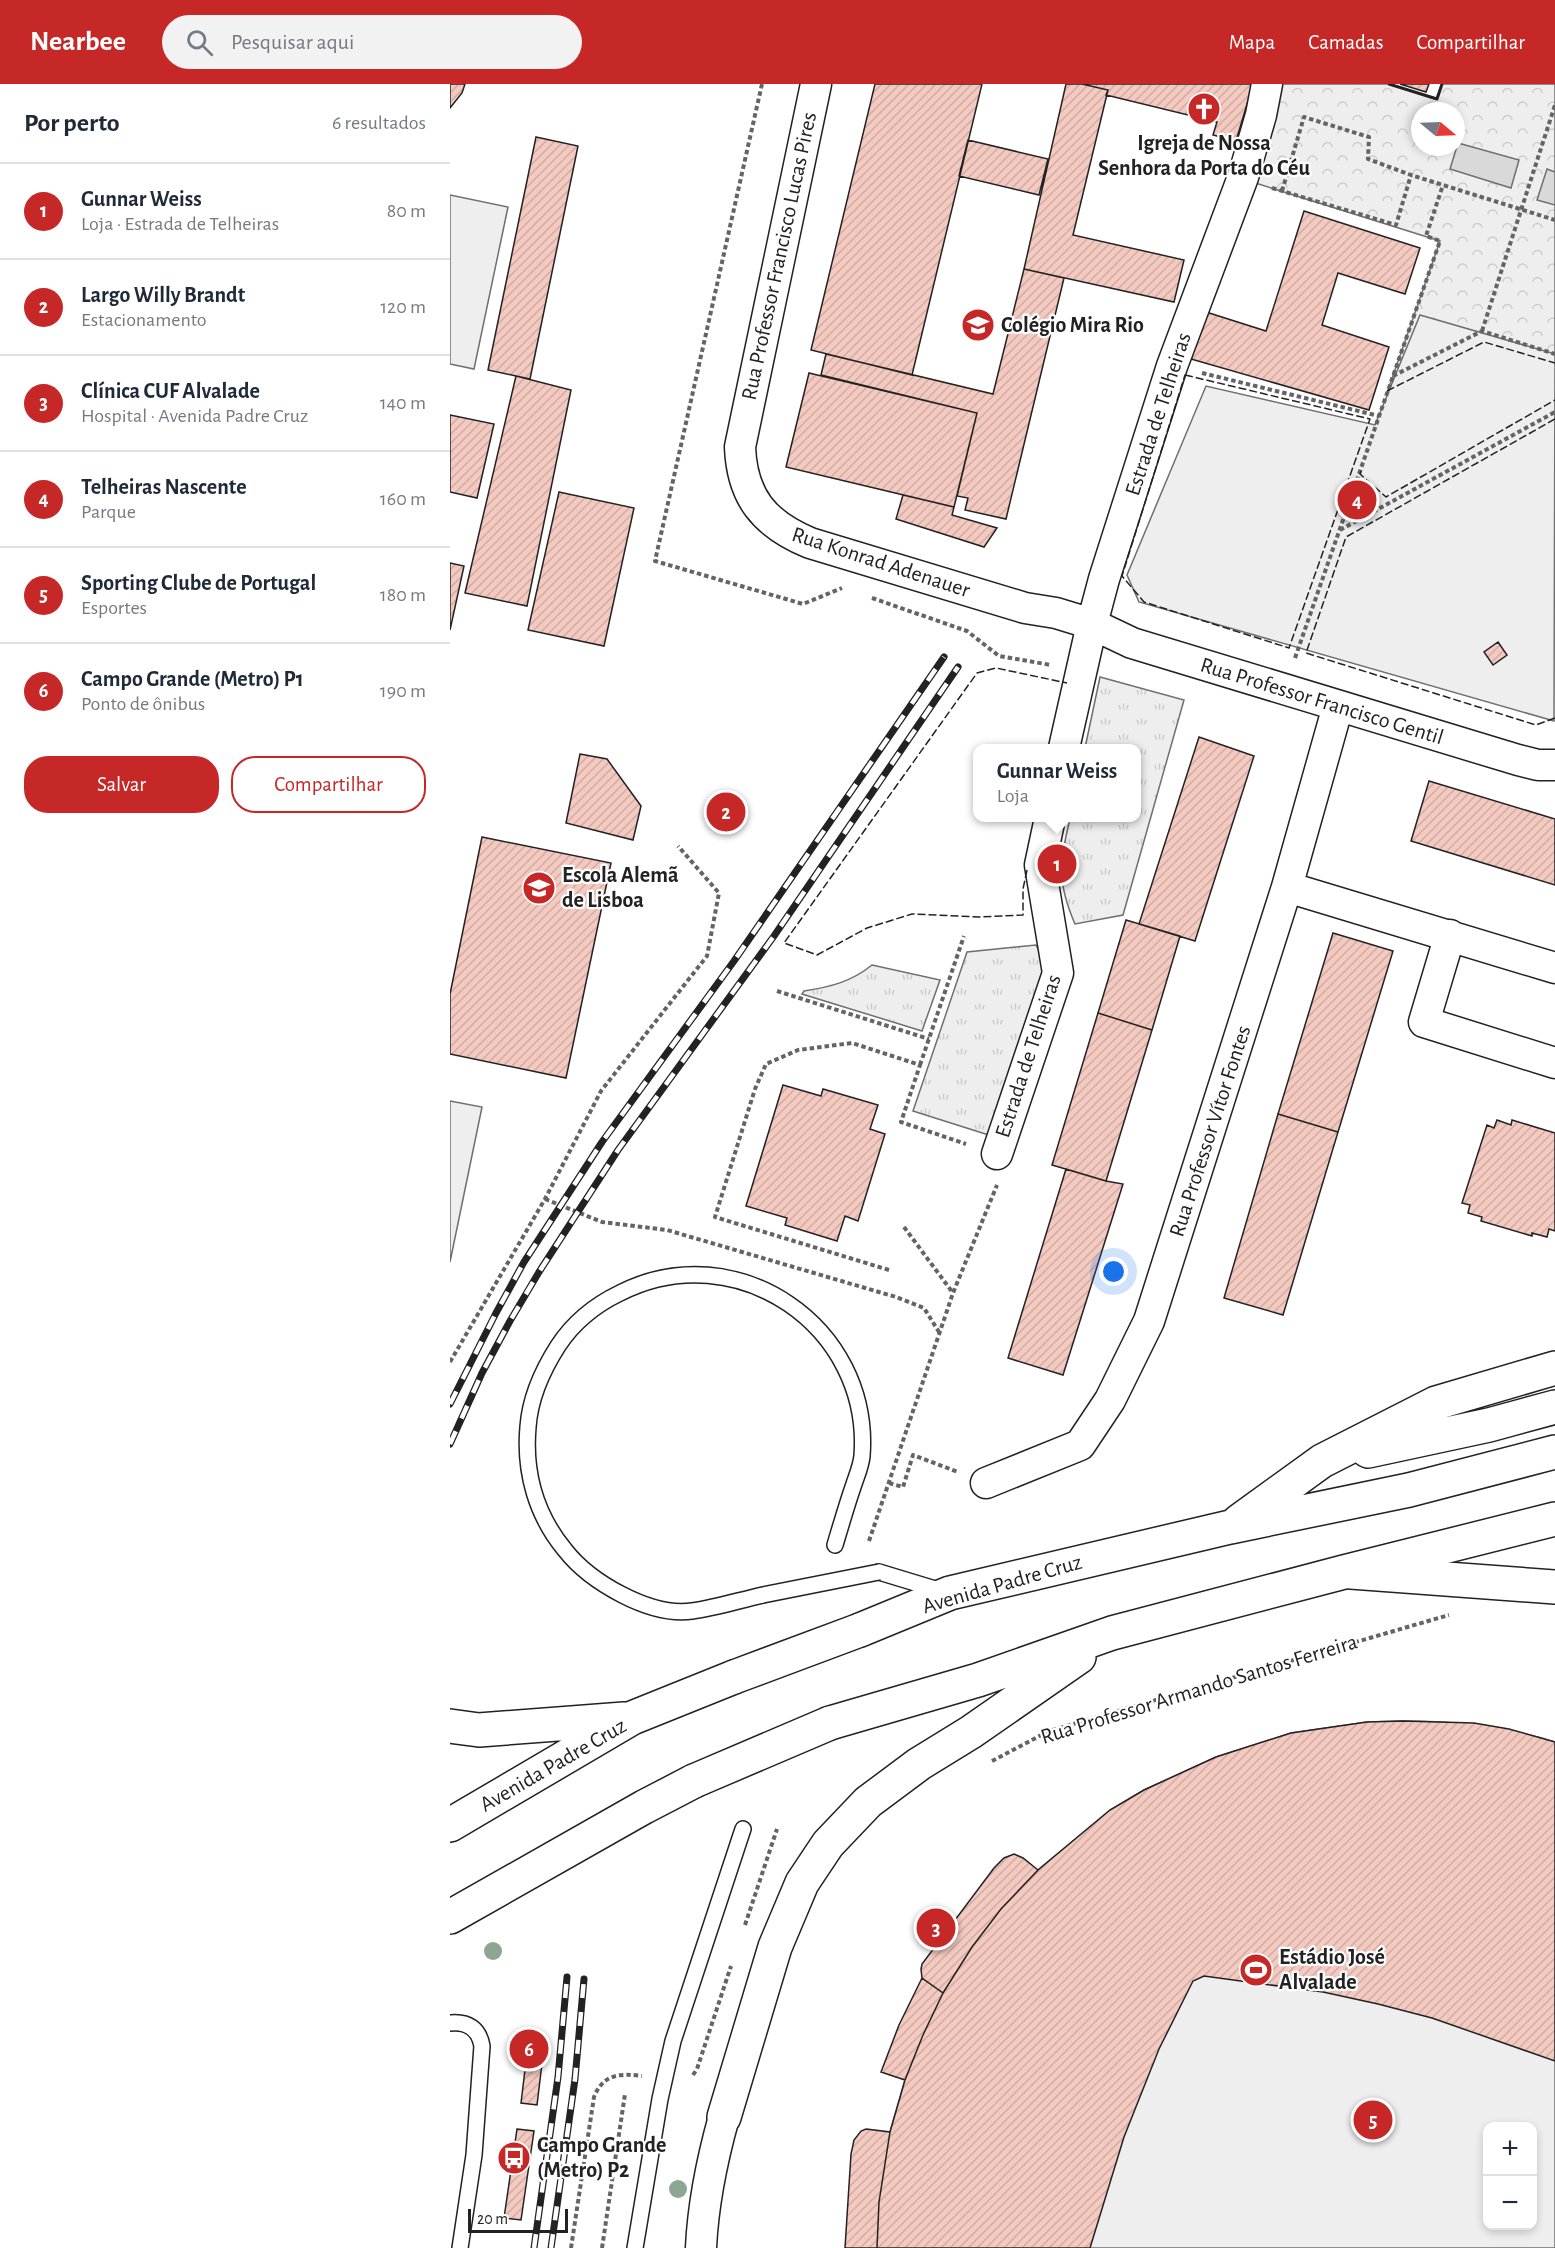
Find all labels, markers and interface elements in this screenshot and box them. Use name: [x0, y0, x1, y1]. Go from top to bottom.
search box: [162, 15, 582, 69]
icon: search: [183, 26, 216, 59]
text: Nearbee: [30, 28, 126, 56]
text: Pesquisar aqui: [231, 31, 354, 53]
text: Mapa: [1229, 32, 1275, 53]
text: Camadas: [1308, 32, 1383, 53]
text: Compartilhar: [1416, 32, 1525, 53]
church icon: Igreja de Nossa Senhora da Porta do Céu: [1186, 91, 1222, 127]
north arrow: [1411, 102, 1465, 156]
text: Por perto: [24, 110, 120, 136]
street label: Rua Professor Francisco Lucas Pires: [738, 110, 820, 402]
text: 6 resultados: [332, 113, 426, 133]
place label: Igreja de Nossa Senhora da Porta do Céu: [1098, 132, 1310, 179]
text: Gunnar Weiss: [81, 188, 202, 210]
text: 1: [40, 201, 47, 221]
text: 80 m: [387, 201, 426, 221]
text: Loja · Estrada de Telheiras: [81, 214, 279, 234]
text: Largo Willy Brandt: [81, 284, 245, 306]
text: 2: [39, 297, 48, 317]
text: 120 m: [380, 297, 426, 317]
school or university icon: Colégio Mira Rio: [960, 307, 996, 343]
text: Estacionamento: [81, 310, 207, 330]
place label: Colégio Mira Rio: [1001, 314, 1144, 336]
street label: Estrada de Telheiras: [1121, 330, 1195, 498]
text: Clínica CUF Alvalade: [81, 380, 260, 402]
text: 3: [39, 393, 48, 413]
text: 140 m: [380, 393, 426, 413]
text: Hospital · Avenida Padre Cruz: [81, 406, 308, 426]
text: Telheiras Nascente: [81, 476, 247, 498]
pin: 4: [1338, 478, 1376, 522]
text: 4: [38, 489, 49, 509]
text: 160 m: [380, 489, 426, 509]
text: Parque: [81, 502, 136, 522]
street label: Rua Konrad Adenauer: [789, 523, 973, 601]
text: Sporting Clube de Portugal: [81, 572, 316, 594]
text: 5: [39, 585, 48, 605]
text: 180 m: [380, 585, 426, 605]
text: Esportes: [81, 598, 147, 618]
street label: Rua Professor Francisco Gentil: [1198, 653, 1446, 749]
text: Campo Grande (Metro) P1: [81, 668, 304, 690]
text: 6: [39, 681, 48, 701]
text: 190 m: [380, 681, 426, 701]
text: Ponto de ônibus: [81, 694, 205, 714]
popup: [973, 744, 1141, 822]
button: Salvar: [24, 756, 219, 813]
button: Compartilhar: [231, 756, 426, 813]
text: Gunnar Weiss: [997, 760, 1117, 782]
text: Loja: [997, 786, 1029, 806]
pin: 2: [706, 790, 746, 834]
pin: 1: [1038, 842, 1076, 886]
place label: Escola Alemã de Lisboa: [562, 864, 679, 911]
school or university icon: Escola Alemã de Lisboa: [521, 870, 557, 906]
street label: Estrada de Telheiras: [991, 972, 1065, 1140]
street label: Rua Professor Vítor Fontes: [1165, 1023, 1255, 1239]
your location: [1099, 1257, 1128, 1286]
street label: Avenida Padre Cruz: [920, 1551, 1084, 1617]
street label: Rua Professor Armando Santos Ferreira: [1038, 1630, 1360, 1748]
street label: Avenida Padre Cruz: [476, 1714, 630, 1816]
pin: 3: [916, 1906, 956, 1950]
place label: Estádio José Alvalade: [1279, 1946, 1385, 1993]
sports icon: Estádio José Alvalade: [1238, 1952, 1274, 1988]
pin: 6: [510, 2026, 548, 2072]
pin: 5: [1354, 2098, 1392, 2142]
map controls: [1483, 2122, 1537, 2230]
button: +: [1483, 2122, 1537, 2176]
place label: Campo Grande (Metro) P2: [537, 2134, 666, 2181]
bus stop icon: Campo Grande (Metro) P2: [496, 2140, 532, 2176]
button: −: [1483, 2176, 1537, 2230]
scale bar: [468, 2206, 568, 2234]
text: 20 m: [477, 2211, 508, 2227]

